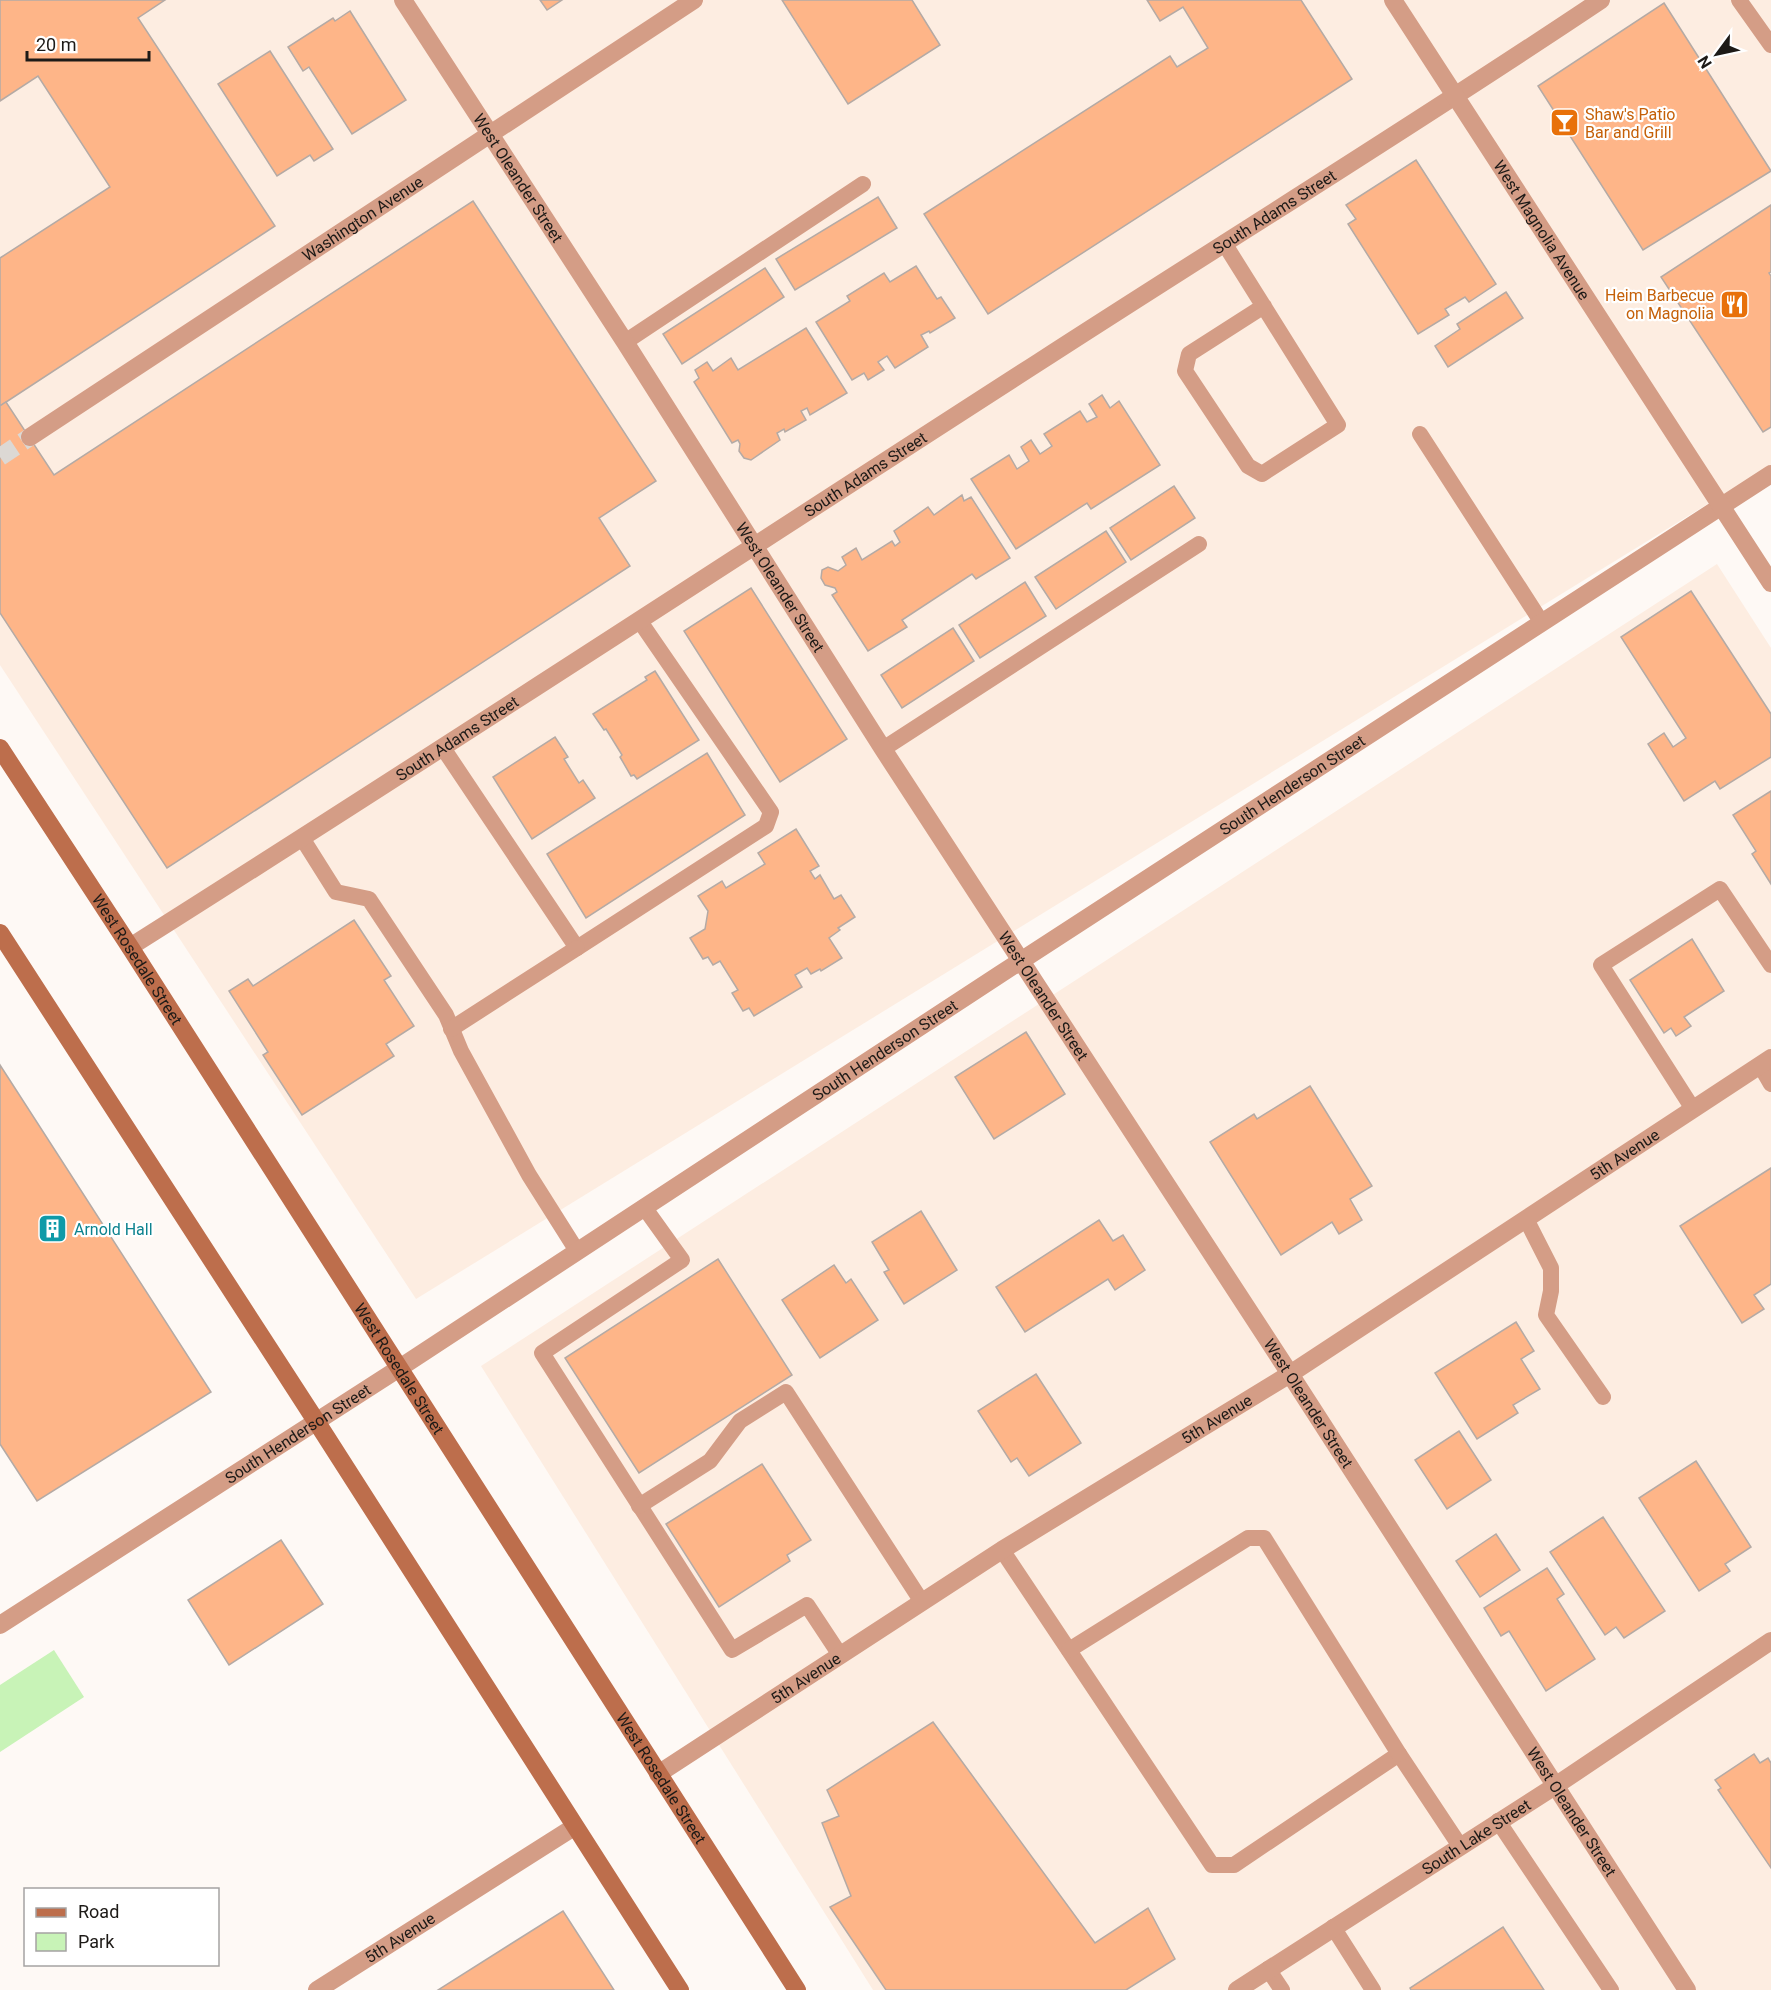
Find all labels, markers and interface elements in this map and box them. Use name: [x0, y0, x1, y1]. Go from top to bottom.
scale bar: [27, 24, 148, 62]
north arrow: [1687, 24, 1747, 84]
text: 20 m: [36, 34, 76, 55]
text: N: [1694, 52, 1716, 72]
place label: Shaw's Patio Bar and Grill: [1585, 105, 1675, 142]
bar icon: Shaw's Patio Bar and Grill: [1548, 107, 1580, 139]
street label: West Oleander Street: [470, 110, 567, 246]
street label: West Magnolia Avenue: [1490, 157, 1594, 303]
street label: South Adams Street: [1209, 166, 1339, 258]
street label: Washington Avenue: [298, 172, 426, 265]
place label: Heim Barbecue on Magnolia: [1605, 286, 1714, 323]
restaurant icon: Heim Barbecue on Magnolia: [1719, 288, 1751, 320]
street label: South Adams Street: [800, 428, 930, 521]
street label: West Oleander Street: [732, 519, 829, 656]
street label: South Adams Street: [392, 692, 522, 785]
street label: South Henderson Street: [1216, 731, 1368, 839]
street label: West Rosedale Street: [88, 890, 187, 1028]
street label: West Oleander Street: [995, 928, 1093, 1064]
street label: South Henderson Street: [809, 995, 961, 1104]
street label: 5th Avenue: [1586, 1125, 1663, 1184]
building icon: Arnold Hall: [37, 1213, 69, 1245]
place label: Arnold Hall: [74, 1220, 153, 1239]
street label: West Rosedale Street: [351, 1299, 448, 1438]
street label: West Oleander Street: [1260, 1335, 1357, 1471]
street label: South Henderson Street: [221, 1380, 374, 1487]
street label: 5th Avenue: [1178, 1390, 1255, 1448]
street label: 5th Avenue: [767, 1648, 844, 1708]
street label: West Rosedale Street: [612, 1709, 710, 1847]
street label: West Oleander Street: [1523, 1743, 1621, 1880]
street label: South Lake Street: [1418, 1795, 1534, 1879]
legend: [24, 1888, 219, 1966]
text: Road: [78, 1901, 119, 1922]
street label: 5th Avenue: [361, 1908, 438, 1967]
text: Park: [78, 1931, 115, 1952]

